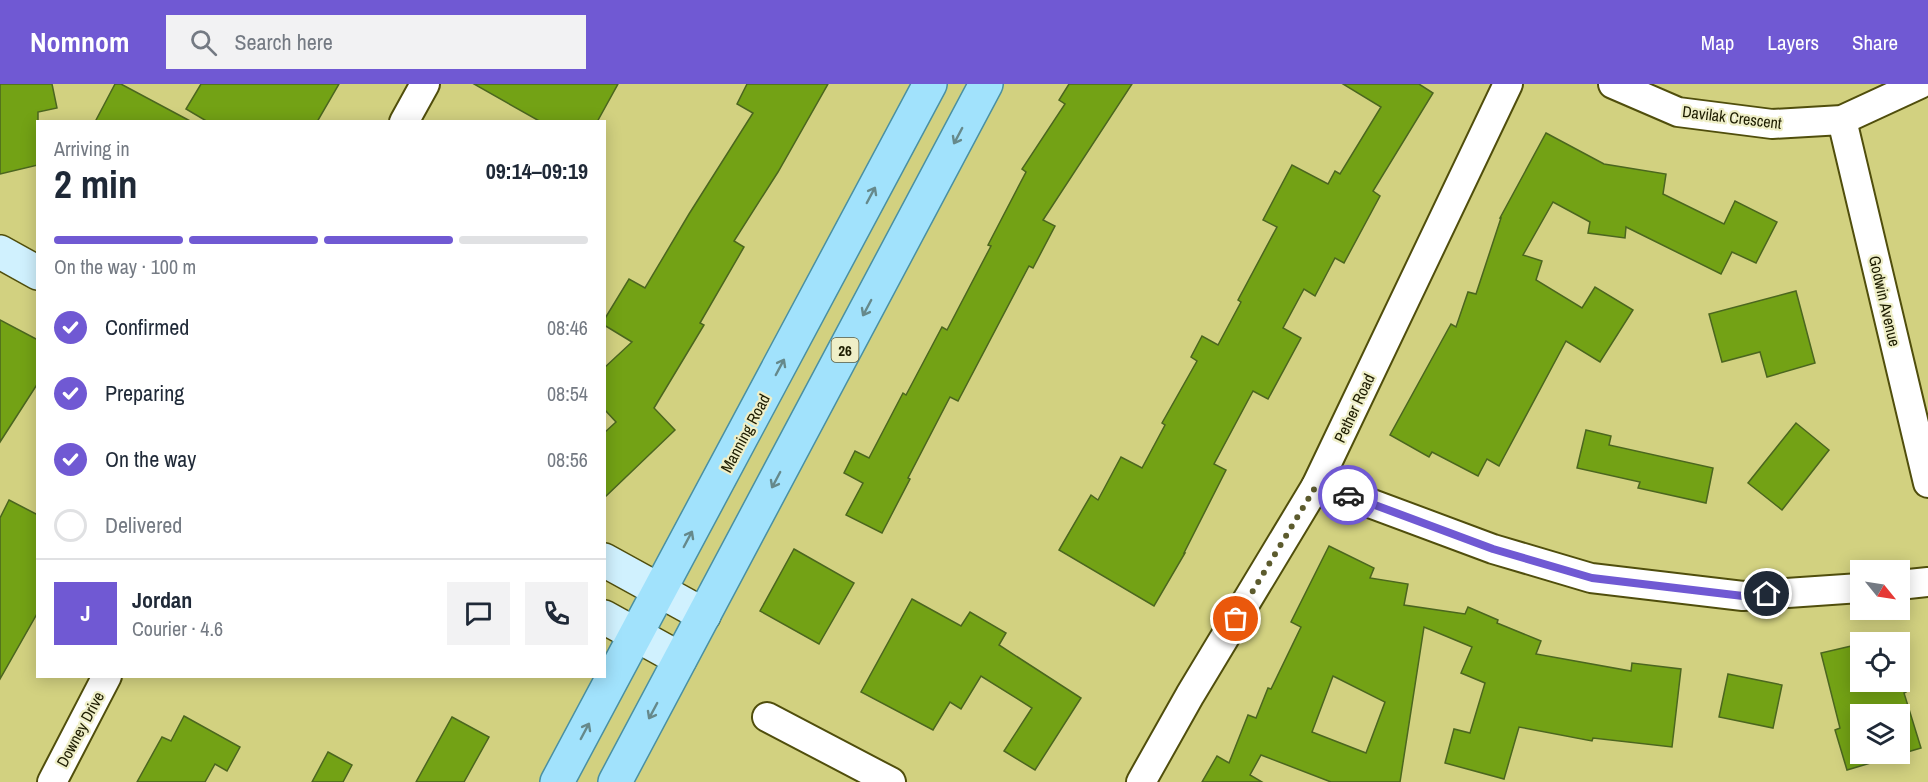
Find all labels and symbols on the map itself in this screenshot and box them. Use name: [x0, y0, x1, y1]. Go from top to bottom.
street label: Davilak Crescent: [1681, 100, 1783, 134]
one-way arrow: [952, 126, 963, 144]
one-way arrow: [865, 187, 877, 204]
street label: Godwin Avenue: [1864, 253, 1906, 349]
one-way arrow: [861, 299, 873, 316]
road number: 26: [832, 338, 858, 362]
one-way arrow: [775, 359, 786, 377]
street label: Pether Road: [1328, 370, 1380, 446]
street label: Manning Road: [715, 390, 775, 476]
courier: [1318, 465, 1378, 525]
one-way arrow: [770, 471, 781, 489]
one-way arrow: [683, 531, 694, 549]
north arrow: [1850, 560, 1910, 620]
pin: [1741, 568, 1792, 619]
pin: [1210, 593, 1261, 644]
street label: Downey Drive: [51, 687, 109, 771]
one-way arrow: [647, 701, 658, 719]
one-way arrow: [580, 722, 591, 740]

